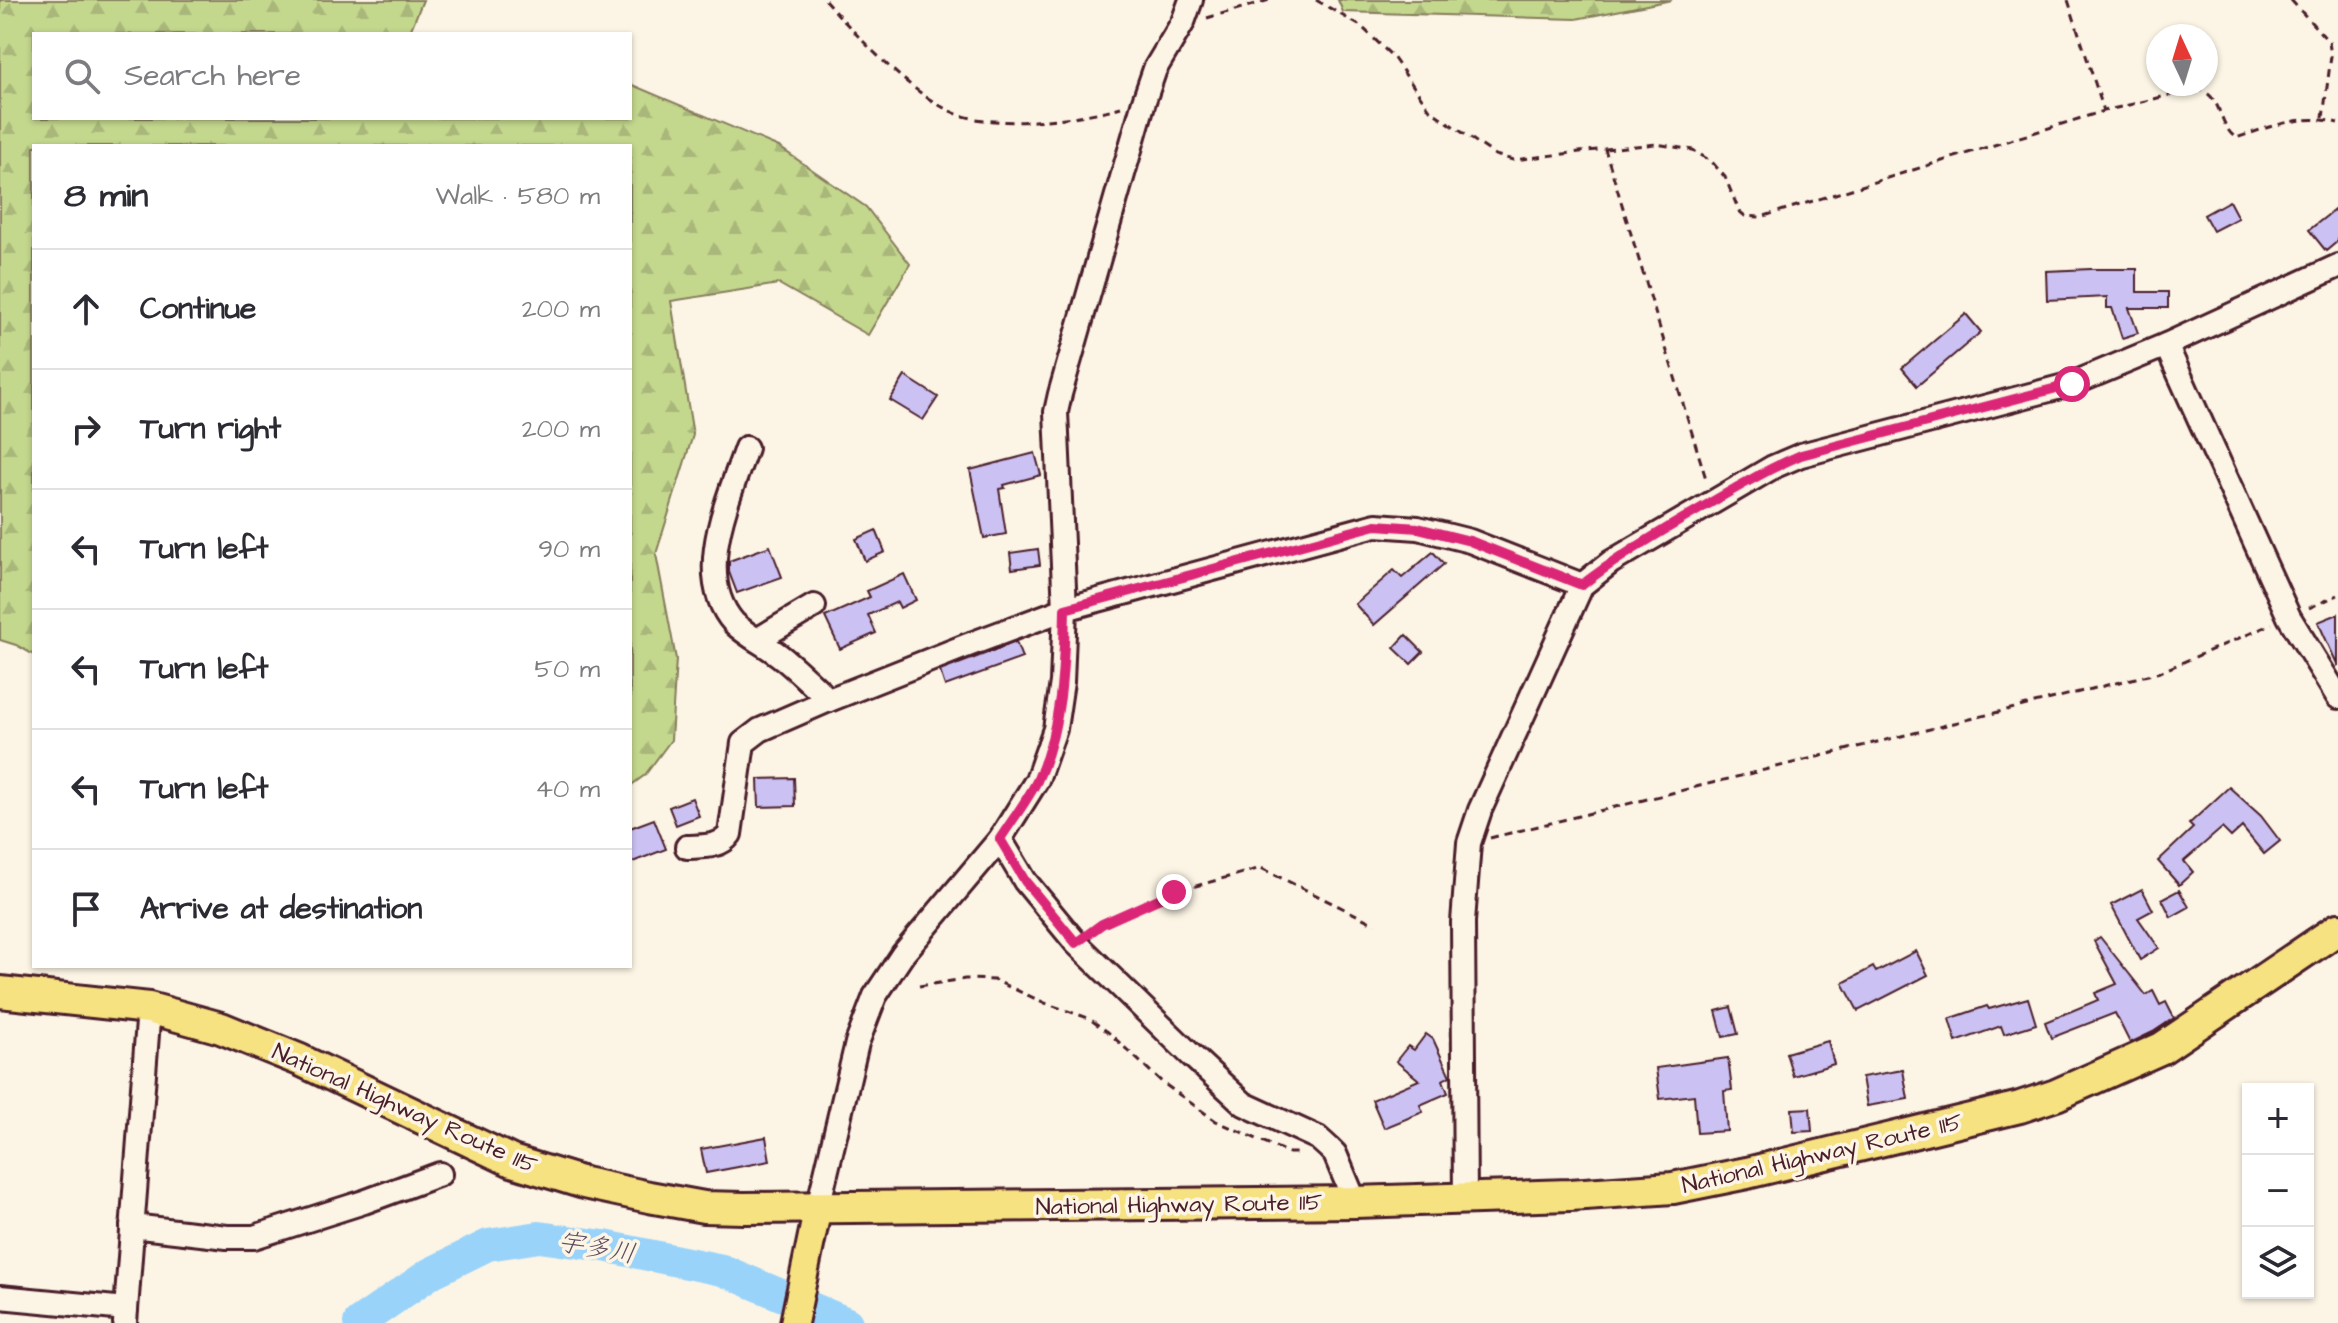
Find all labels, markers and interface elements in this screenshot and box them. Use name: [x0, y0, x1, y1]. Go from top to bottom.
north arrow: [2146, 24, 2218, 96]
search box: [32, 32, 632, 120]
icon: search: [60, 54, 104, 98]
text: Search here: [124, 55, 301, 97]
text: 8 min: [64, 172, 148, 220]
text: Walk · 580 m: [435, 178, 600, 214]
icon: ahead: [64, 287, 108, 331]
text: Continue: [140, 288, 256, 330]
text: 200 m: [522, 291, 600, 327]
route start: [2054, 366, 2090, 402]
icon: right: [64, 407, 108, 451]
text: Turn right: [140, 408, 281, 450]
text: 200 m: [522, 411, 600, 447]
icon: left: [64, 527, 108, 571]
text: Turn left: [140, 528, 268, 570]
text: 90 m: [538, 531, 600, 567]
icon: left: [64, 647, 108, 691]
text: Turn left: [140, 648, 268, 690]
text: 50 m: [535, 651, 600, 687]
icon: left: [64, 767, 108, 811]
text: Turn left: [140, 768, 268, 810]
text: 40 m: [535, 771, 600, 807]
route end: [1156, 874, 1192, 910]
icon: arrive: [64, 887, 108, 931]
text: Arrive at destination: [140, 888, 422, 930]
street label: National Highway Route 115: [266, 1035, 542, 1184]
map controls: [2242, 1083, 2314, 1299]
button: +: [2242, 1083, 2314, 1155]
street label: National Highway Route 115: [1679, 1105, 1966, 1204]
button: −: [2242, 1155, 2314, 1227]
street label: National Highway Route 115: [1035, 1186, 1323, 1225]
water label: 宇多川: [555, 1223, 638, 1272]
button: layers: [2242, 1227, 2314, 1299]

